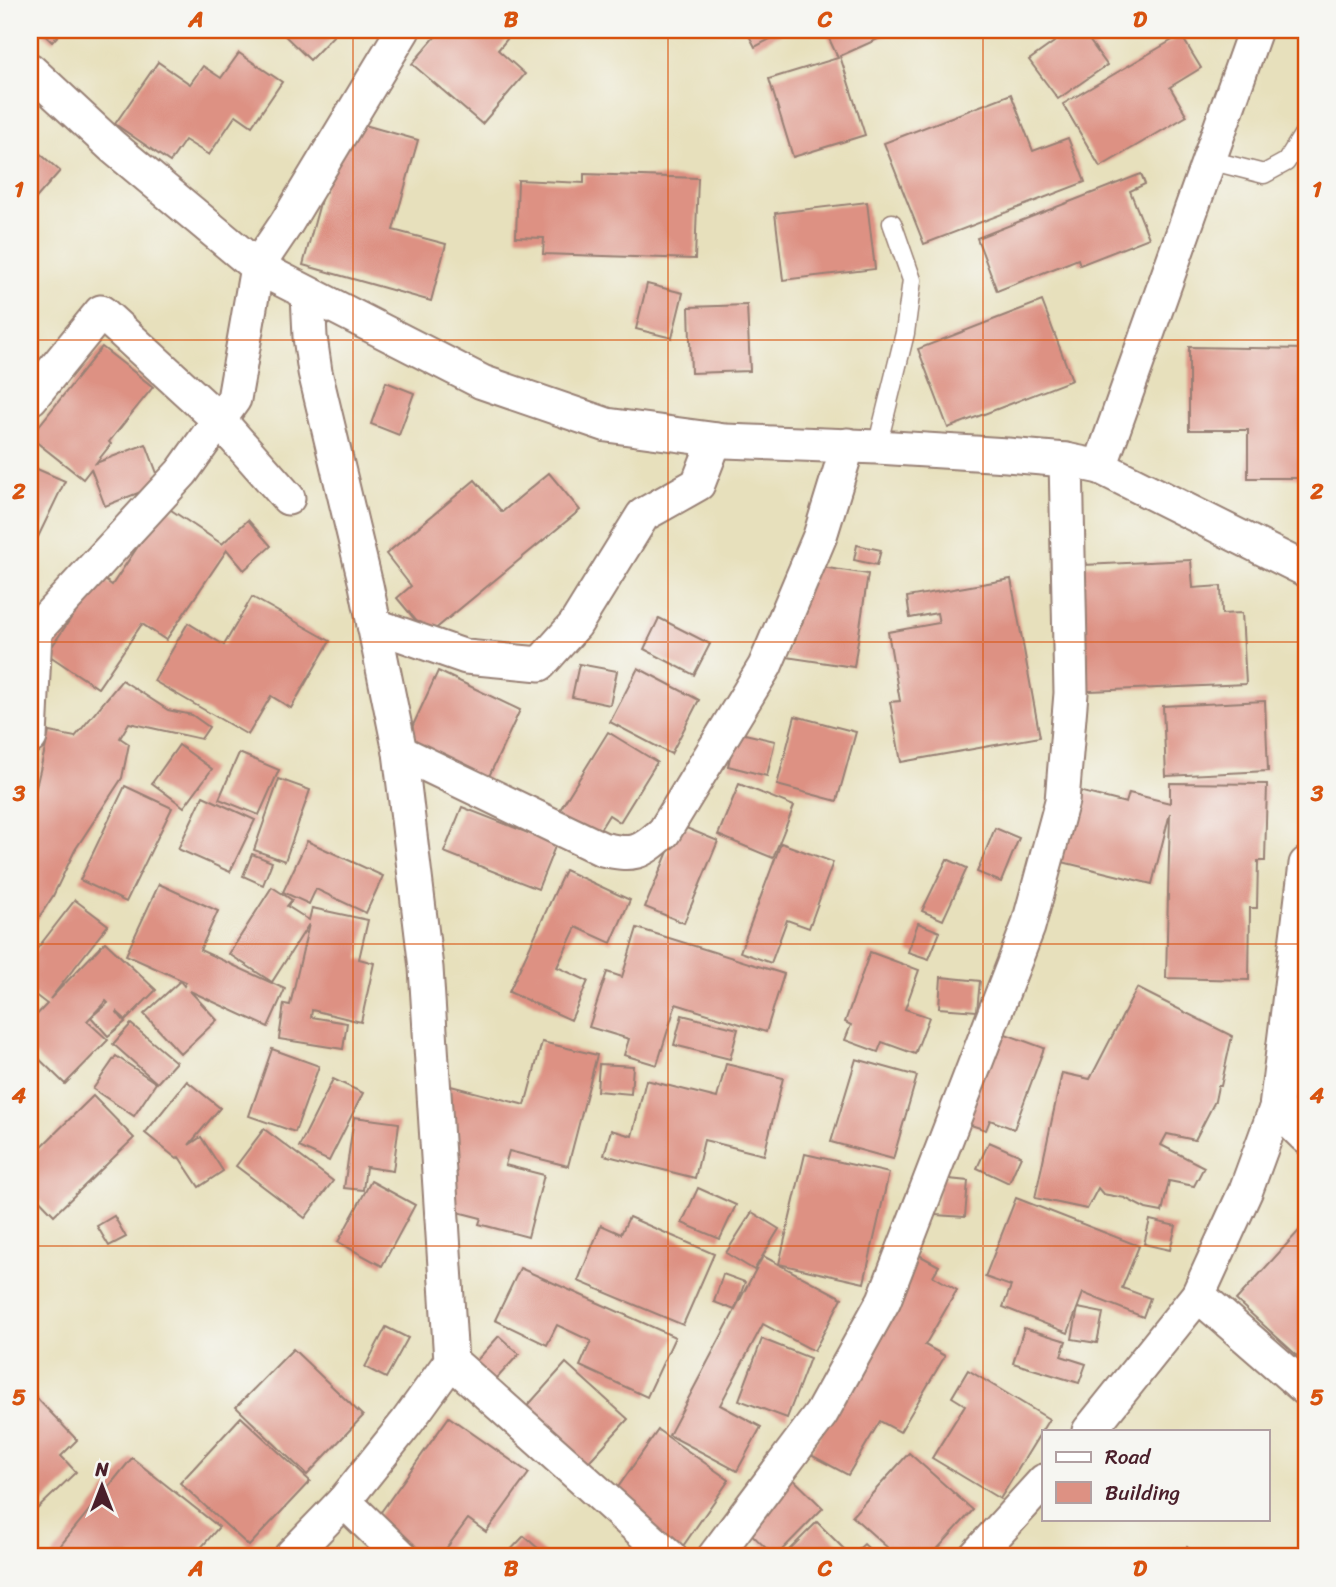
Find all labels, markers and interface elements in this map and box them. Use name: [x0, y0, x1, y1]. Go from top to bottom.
text: A: [187, 0, 204, 40]
text: B: [504, 0, 519, 40]
text: C: [817, 0, 833, 40]
text: D: [1133, 0, 1148, 40]
text: 1: [14, 169, 24, 210]
text: 1: [1312, 169, 1322, 210]
text: 2: [11, 471, 26, 512]
text: 2: [1309, 471, 1324, 512]
text: 3: [12, 773, 26, 814]
text: 3: [1310, 773, 1324, 814]
text: 4: [11, 1075, 27, 1116]
text: 4: [1309, 1075, 1325, 1116]
text: 5: [12, 1377, 26, 1418]
text: 5: [1310, 1377, 1324, 1418]
legend: [1042, 1430, 1270, 1520]
text: Road: [1105, 1438, 1152, 1476]
north arrow: [66, 1450, 136, 1520]
text: N: [94, 1453, 109, 1486]
text: Building: [1105, 1474, 1181, 1512]
text: A: [187, 1548, 204, 1587]
text: B: [504, 1548, 519, 1587]
text: C: [817, 1548, 833, 1587]
text: D: [1133, 1548, 1148, 1587]

